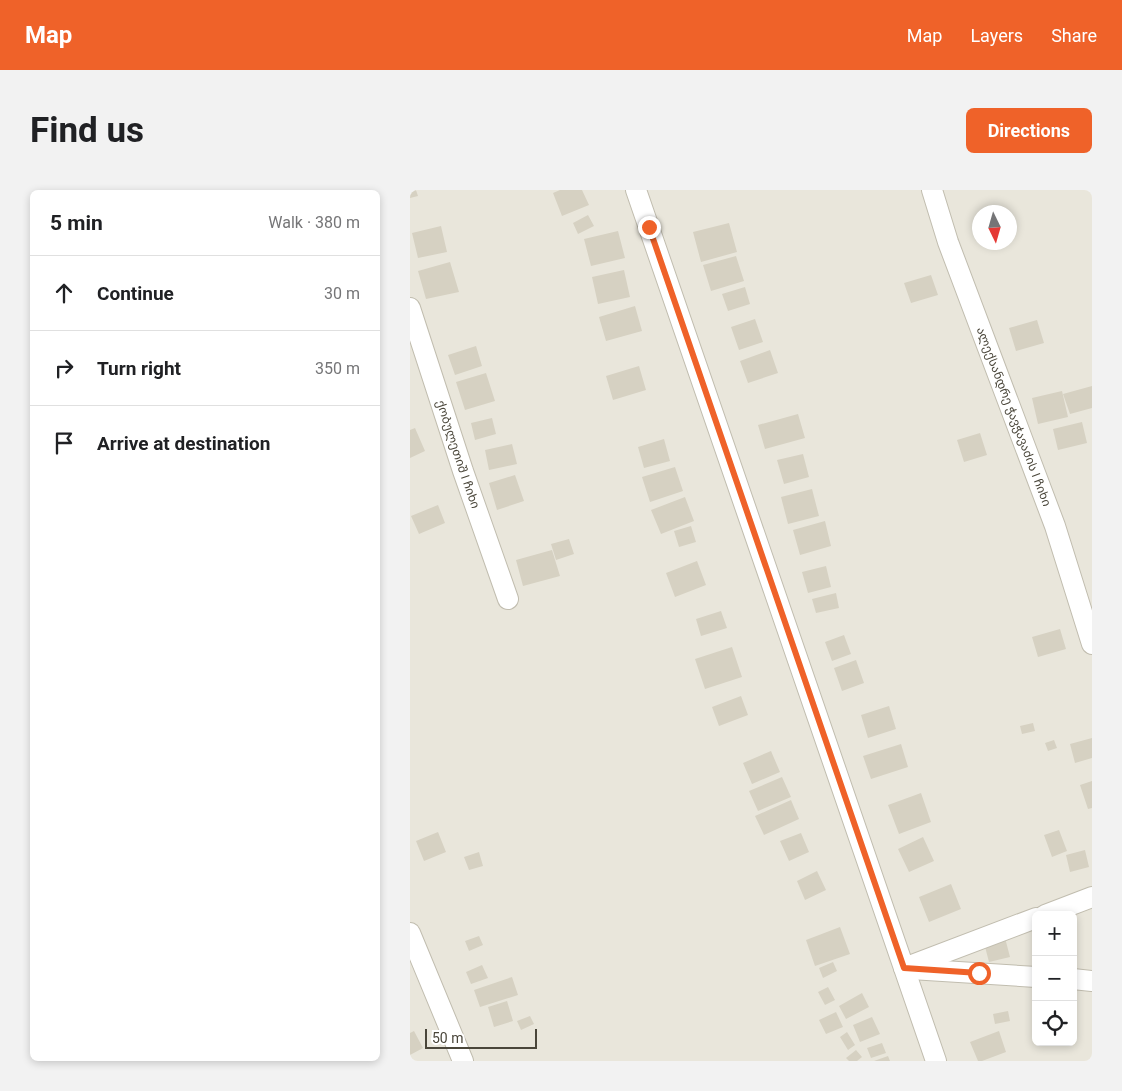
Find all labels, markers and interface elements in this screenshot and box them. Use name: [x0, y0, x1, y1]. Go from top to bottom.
text: Map: [25, 21, 72, 49]
text: Map: [907, 25, 942, 46]
text: Layers: [970, 25, 1023, 46]
text: Share: [1051, 25, 1097, 46]
button: Directions: [966, 108, 1092, 153]
text: Find us: [30, 110, 144, 151]
north arrow: [972, 205, 1017, 250]
text: 5 min: [50, 211, 103, 235]
text: Walk · 380 m: [268, 213, 360, 232]
route end: [638, 216, 661, 239]
icon: ahead: [50, 279, 78, 307]
text: Continue: [97, 282, 174, 305]
text: 30 m: [324, 284, 360, 303]
street label: ალექსანდრე ჭავჭავაძის I ჩიხი: [974, 325, 1054, 508]
icon: right: [50, 354, 78, 382]
text: Turn right: [97, 357, 181, 380]
text: 350 m: [315, 359, 360, 378]
street label: ქობულეთიშ I ჩიხი: [433, 398, 483, 510]
icon: arrive: [50, 429, 78, 457]
text: Arrive at destination: [97, 432, 270, 455]
map controls: [1032, 911, 1077, 1046]
button: +: [1032, 911, 1077, 956]
button: −: [1032, 956, 1077, 1001]
route start: [968, 962, 991, 985]
button: locate: [1032, 1001, 1077, 1046]
scale bar: [425, 1026, 538, 1049]
text: 50 m: [432, 1030, 464, 1046]

